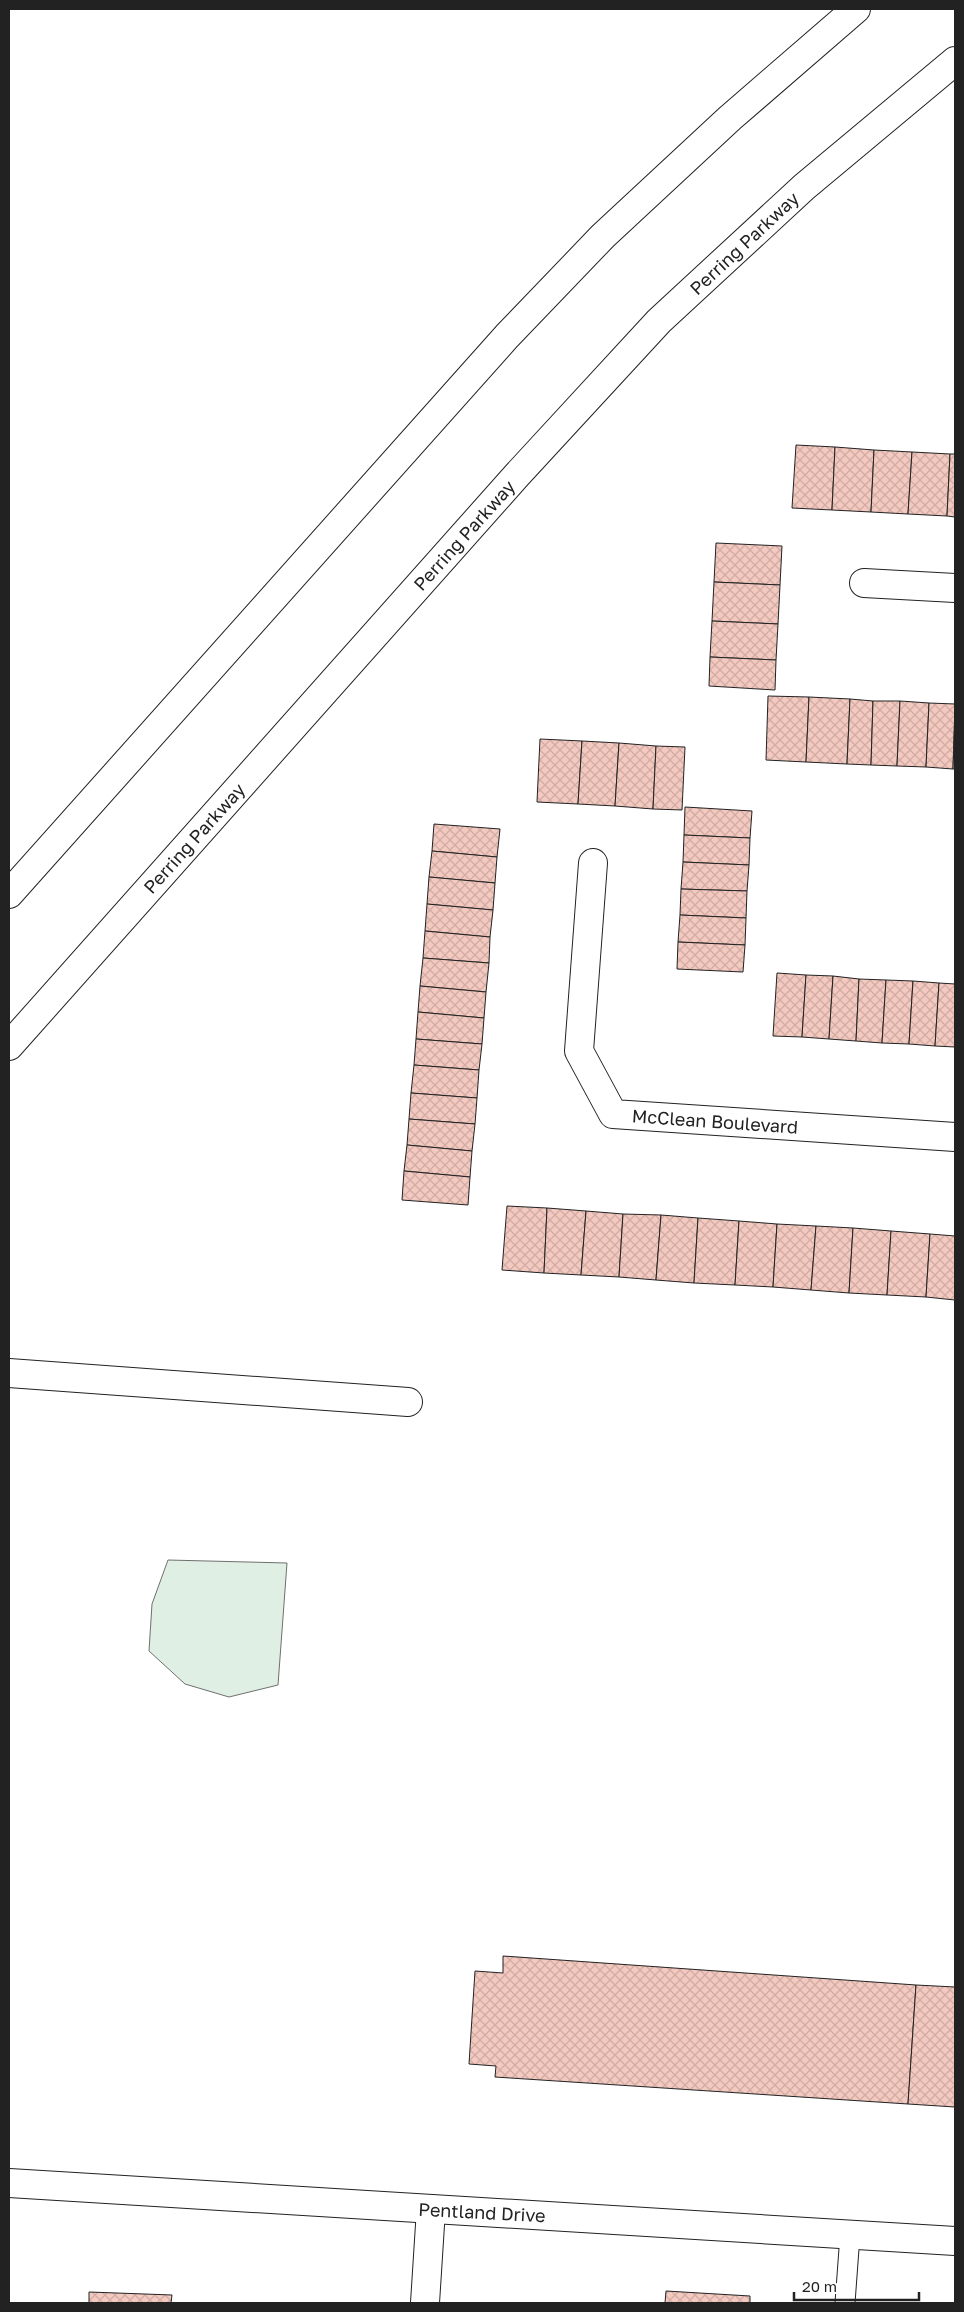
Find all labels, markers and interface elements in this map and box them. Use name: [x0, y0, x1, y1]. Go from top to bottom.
street label: Perring Parkway: [685, 187, 803, 299]
street label: Perring Parkway: [409, 475, 519, 595]
street label: Perring Parkway: [139, 778, 249, 898]
street label: McClean Boulevard: [631, 1104, 799, 1138]
street label: Pentland Drive: [418, 2198, 546, 2226]
scale bar: [794, 2270, 919, 2302]
text: 20 m: [802, 2277, 837, 2295]

